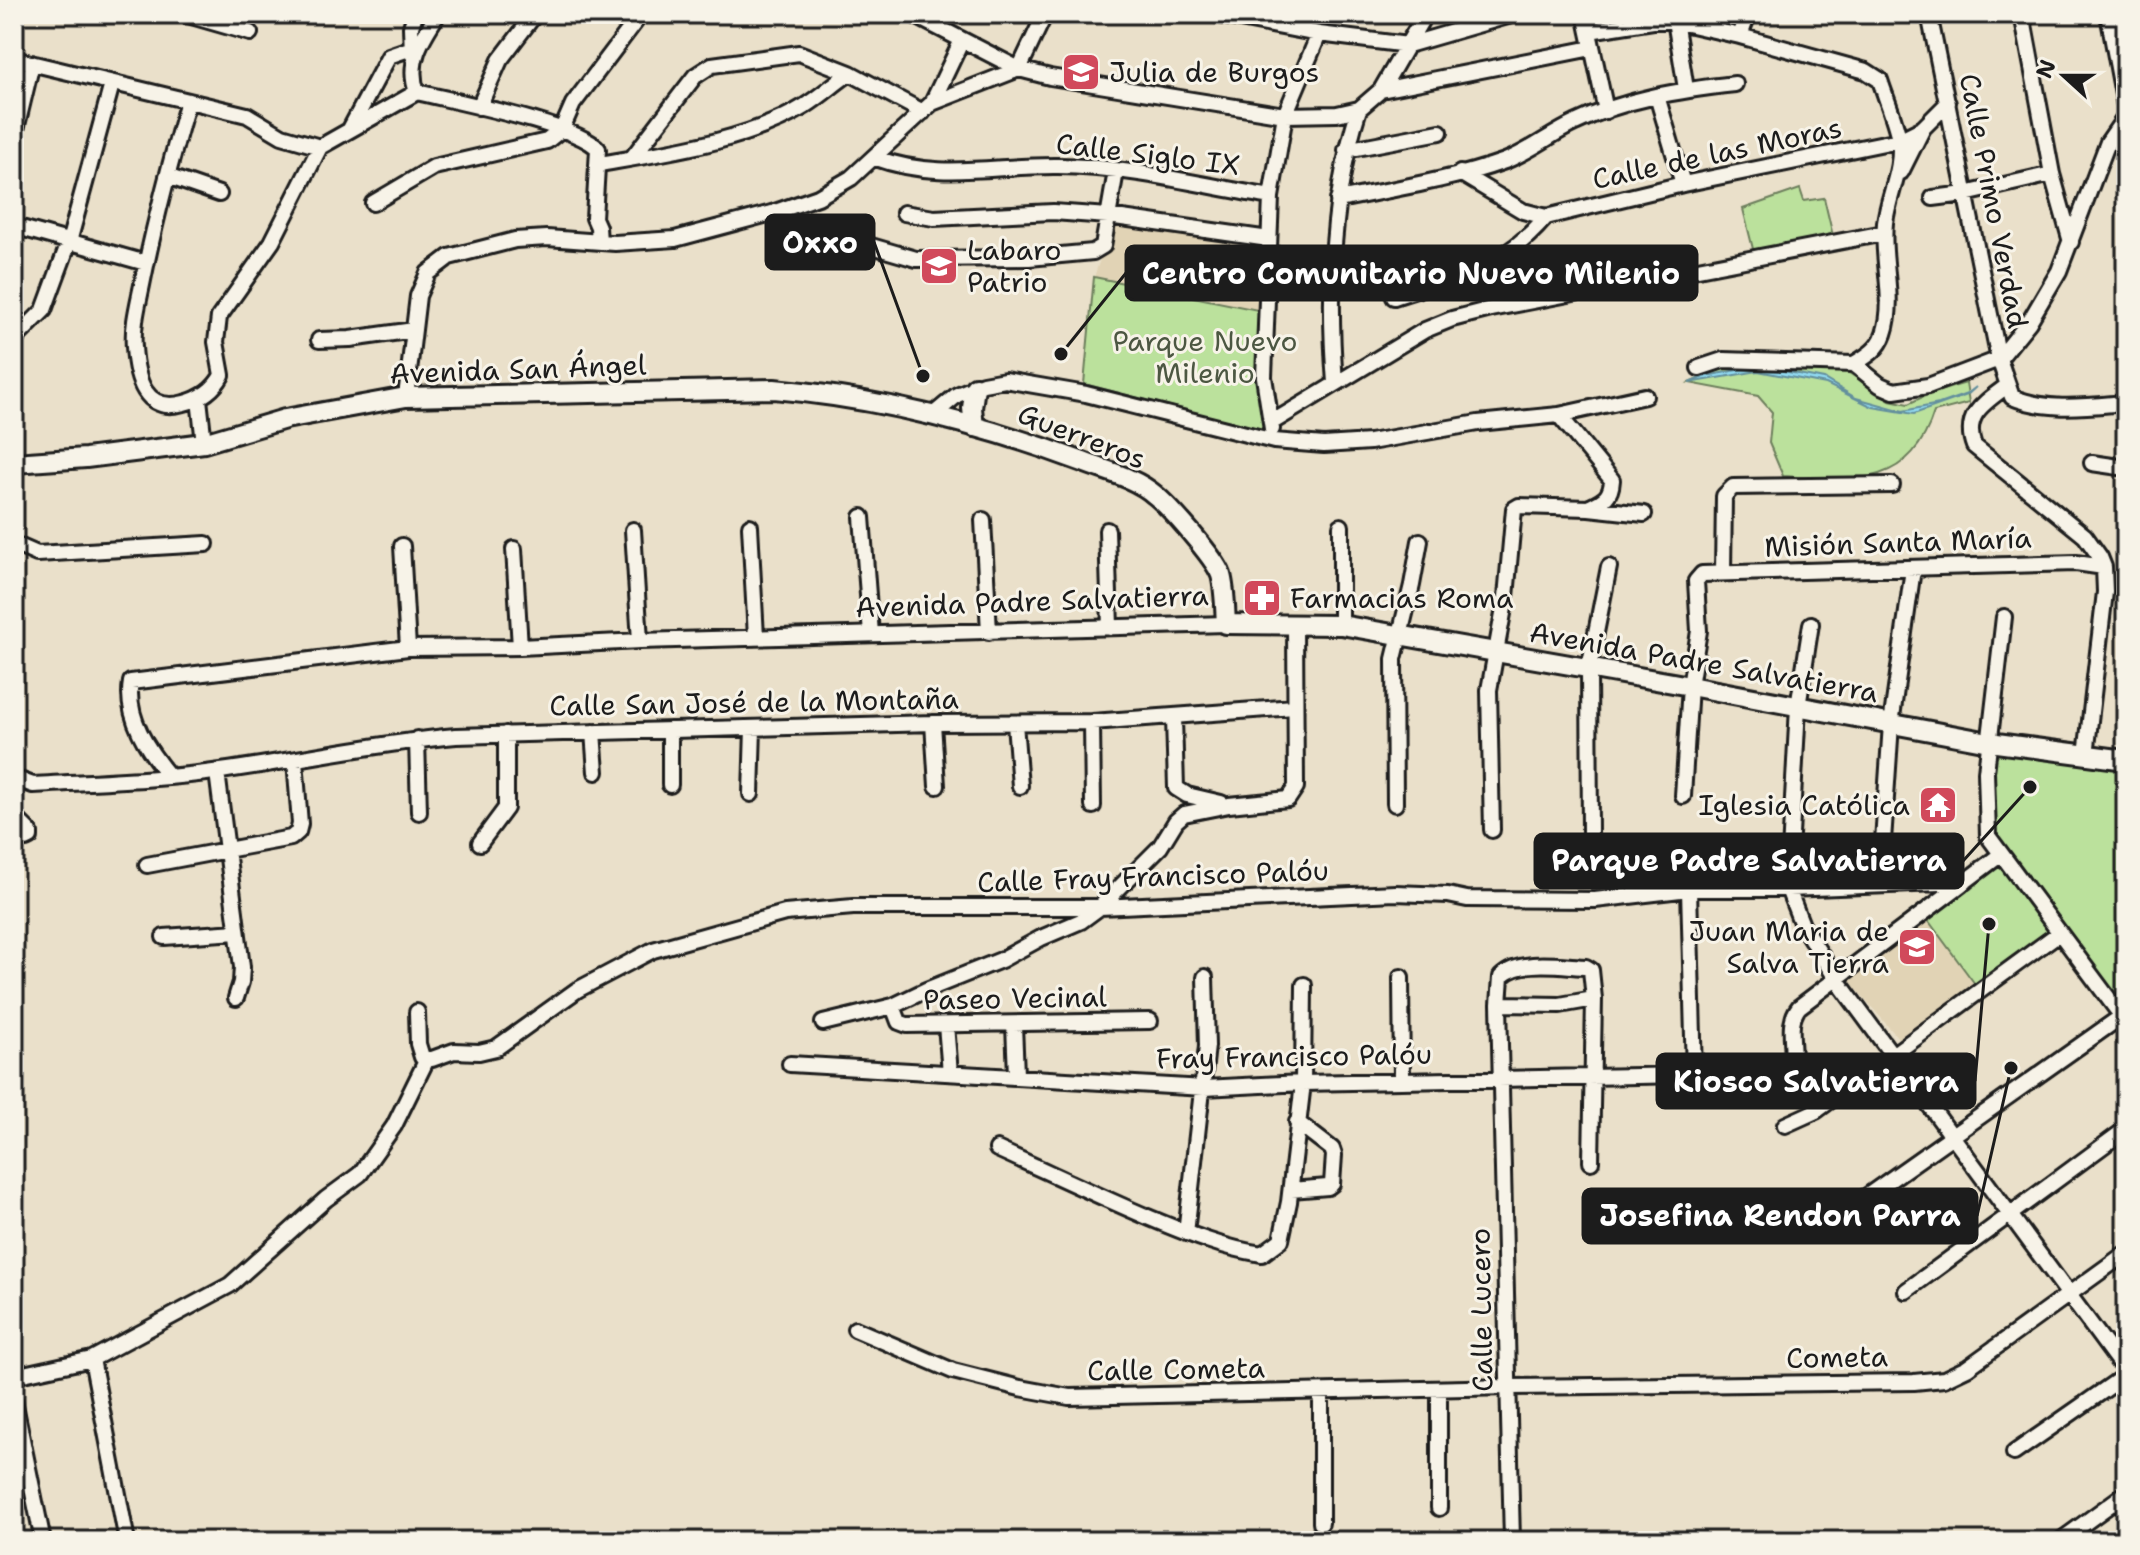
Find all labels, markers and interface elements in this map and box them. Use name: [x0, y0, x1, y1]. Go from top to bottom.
north arrow: [2024, 36, 2104, 116]
school or university icon: Julia de Burgos: [1060, 51, 1102, 93]
place label: Julia de Burgos: [1109, 53, 1319, 91]
text: N: [2029, 56, 2062, 82]
street label: Calle Primo Verdad: [1951, 70, 2037, 332]
street label: Calle de las Moras: [1589, 108, 1845, 198]
street label: Calle Siglo IX: [1054, 124, 1242, 184]
callout: Oxxo: [766, 215, 874, 269]
text: Oxxo: [782, 222, 858, 263]
place label: Labaro Patrio: [967, 231, 1061, 301]
school or university icon: Labaro Patrio: [918, 245, 960, 287]
callout: Centro Comunitario Nuevo Milenio: [1126, 246, 1697, 300]
text: Centro Comunitario Nuevo Milenio: [1142, 253, 1680, 294]
park label: Parque Nuevo Milenio: [1112, 322, 1298, 392]
street label: Avenida San Ángel: [389, 346, 648, 392]
street label: Guerreros: [1013, 394, 1151, 478]
street label: Misión Santa María: [1764, 518, 2032, 566]
street label: Avenida Padre Salvatierra: [855, 576, 1209, 626]
pharmacy icon: Farmacias Roma: [1241, 577, 1283, 619]
place label: Farmacias Roma: [1290, 579, 1513, 617]
street label: Avenida Padre Salvatierra: [1527, 613, 1881, 711]
street label: Calle San José de la Montaña: [549, 679, 959, 725]
temple icon: Iglesia Católica: [1917, 784, 1959, 826]
place label: Iglesia Católica: [1699, 786, 1910, 824]
callout: Parque Padre Salvatierra: [1535, 834, 1963, 888]
text: Parque Padre Salvatierra: [1551, 840, 1947, 881]
street label: Calle Fray Francisco Palóu: [976, 851, 1330, 901]
place label: Juan Maria de Salva Tierra: [1689, 912, 1889, 982]
school or university icon: Juan Maria de Salva Tierra: [1896, 926, 1938, 968]
street label: Paseo Vecinal: [923, 977, 1108, 1019]
street label: Fray Francisco Palóu: [1156, 1035, 1432, 1077]
callout: Kiosco Salvatierra: [1657, 1054, 1975, 1108]
text: Kiosco Salvatierra: [1673, 1061, 1960, 1102]
callout: Josefina Rendon Parra: [1583, 1189, 1977, 1243]
text: Josefina Rendon Parra: [1599, 1195, 1961, 1236]
street label: Calle Lucero: [1461, 1228, 1501, 1392]
street label: Cometa: [1786, 1337, 1888, 1377]
street label: Calle Cometa: [1087, 1348, 1265, 1390]

